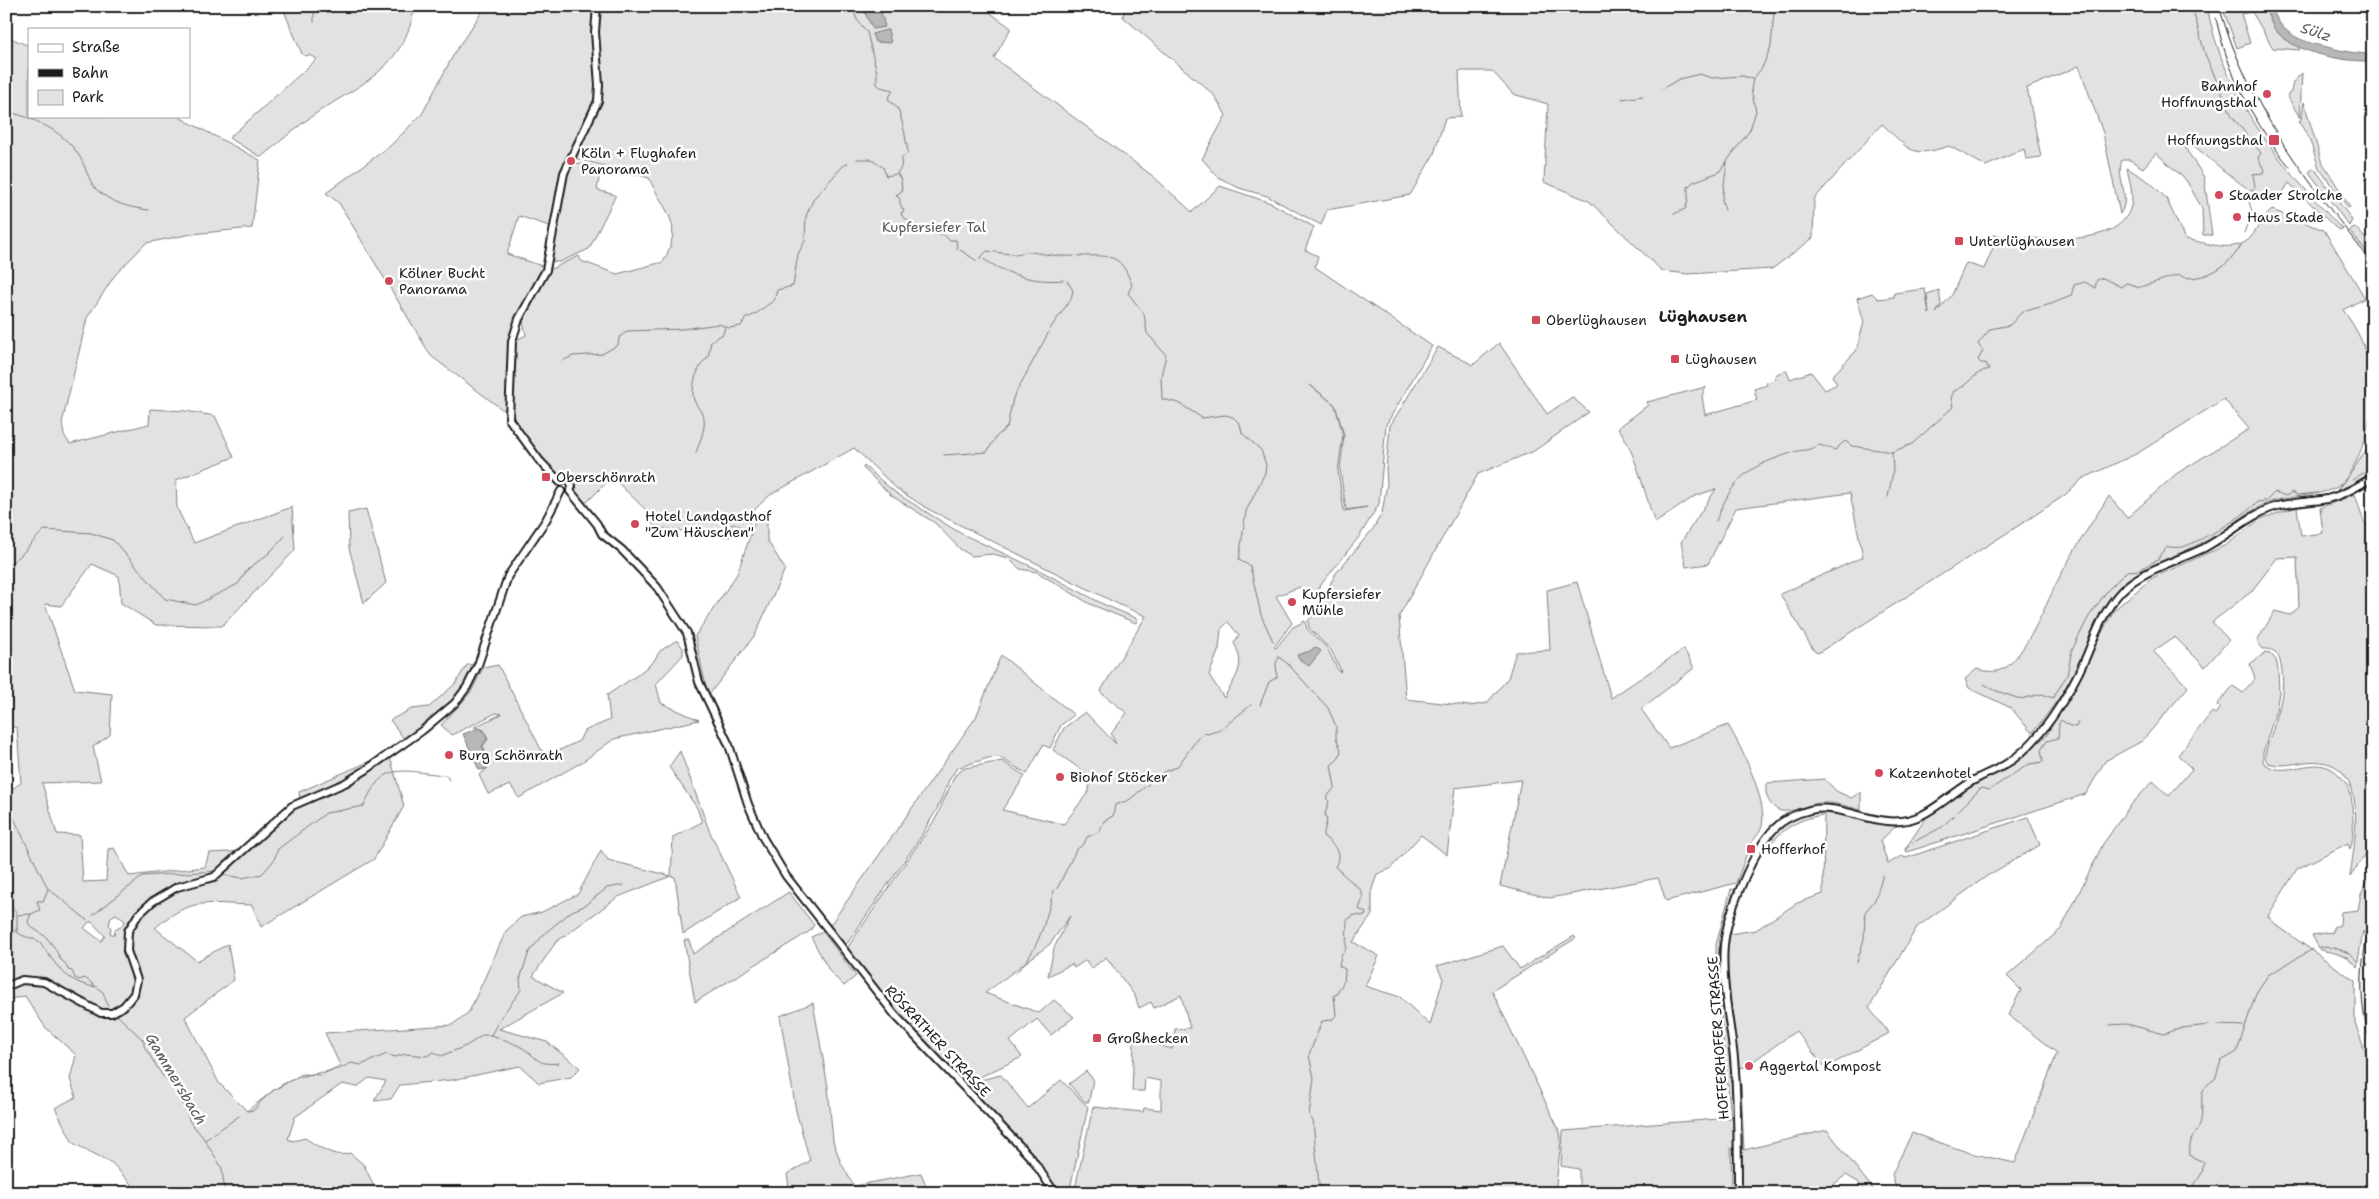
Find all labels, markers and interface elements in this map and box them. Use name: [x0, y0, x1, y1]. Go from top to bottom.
water label: Sülz: [2298, 18, 2334, 46]
legend: [28, 28, 190, 118]
text: Straße: [72, 37, 120, 57]
text: Bahn: [72, 63, 108, 83]
place label: Bahnhof Hoffnungsthal: [2161, 77, 2258, 111]
text: Park: [72, 87, 104, 107]
marker: Bahnhof Hoffnungsthal: [2261, 88, 2273, 100]
place label: Hoffnungsthal: [2167, 131, 2264, 149]
marker: Hoffnungsthal: [2267, 133, 2281, 147]
place label: Köln + Flughafen Panorama: [581, 144, 697, 178]
marker: Köln + Flughafen Panorama: [565, 155, 577, 167]
place label: Staader Strolche: [2229, 186, 2343, 204]
marker: Staader Strolche: [2213, 189, 2225, 201]
place label: Haus Stade: [2247, 208, 2324, 226]
marker: Haus Stade: [2231, 211, 2243, 223]
park label: Kupfersiefer Tal: [882, 218, 987, 236]
place label: Unterlüghausen: [1969, 232, 2075, 250]
marker: Unterlüghausen: [1953, 235, 1965, 247]
place label: Kölner Bucht Panorama: [399, 264, 485, 298]
marker: Kölner Bucht Panorama: [383, 275, 395, 287]
district label: Lüghausen: [1659, 306, 1748, 327]
place label: Oberlüghausen: [1546, 311, 1647, 329]
marker: Oberlüghausen: [1530, 314, 1542, 326]
place label: Lüghausen: [1685, 350, 1757, 368]
marker: Lüghausen: [1669, 353, 1681, 365]
place label: Oberschönrath: [556, 468, 656, 486]
marker: Oberschönrath: [540, 471, 552, 483]
place label: Hotel Landgasthof "Zum Häuschen": [645, 507, 772, 541]
marker: Hotel Landgasthof "Zum Häuschen": [629, 518, 641, 530]
place label: Kupfersiefer Mühle: [1302, 585, 1382, 619]
marker: Kupfersiefer Mühle: [1286, 596, 1298, 608]
place label: Burg Schönrath: [459, 746, 563, 764]
marker: Burg Schönrath: [443, 749, 455, 761]
place label: Katzenhotel: [1889, 764, 1972, 782]
marker: Katzenhotel: [1873, 767, 1885, 779]
place label: Biohof Stöcker: [1070, 768, 1168, 786]
marker: Biohof Stöcker: [1054, 771, 1066, 783]
place label: Hofferhof: [1761, 840, 1826, 858]
marker: Hofferhof: [1745, 843, 1757, 855]
street label: HOFFERHOFER STRASSE: [1703, 955, 1733, 1121]
street label: RÖSRATHER STRASSE: [881, 981, 995, 1101]
water label: Gammersbach: [141, 1029, 211, 1129]
place label: Großhecken: [1107, 1029, 1189, 1047]
marker: Großhecken: [1091, 1032, 1103, 1044]
place label: Aggertal Kompost: [1759, 1057, 1881, 1075]
marker: Aggertal Kompost: [1743, 1060, 1755, 1072]

